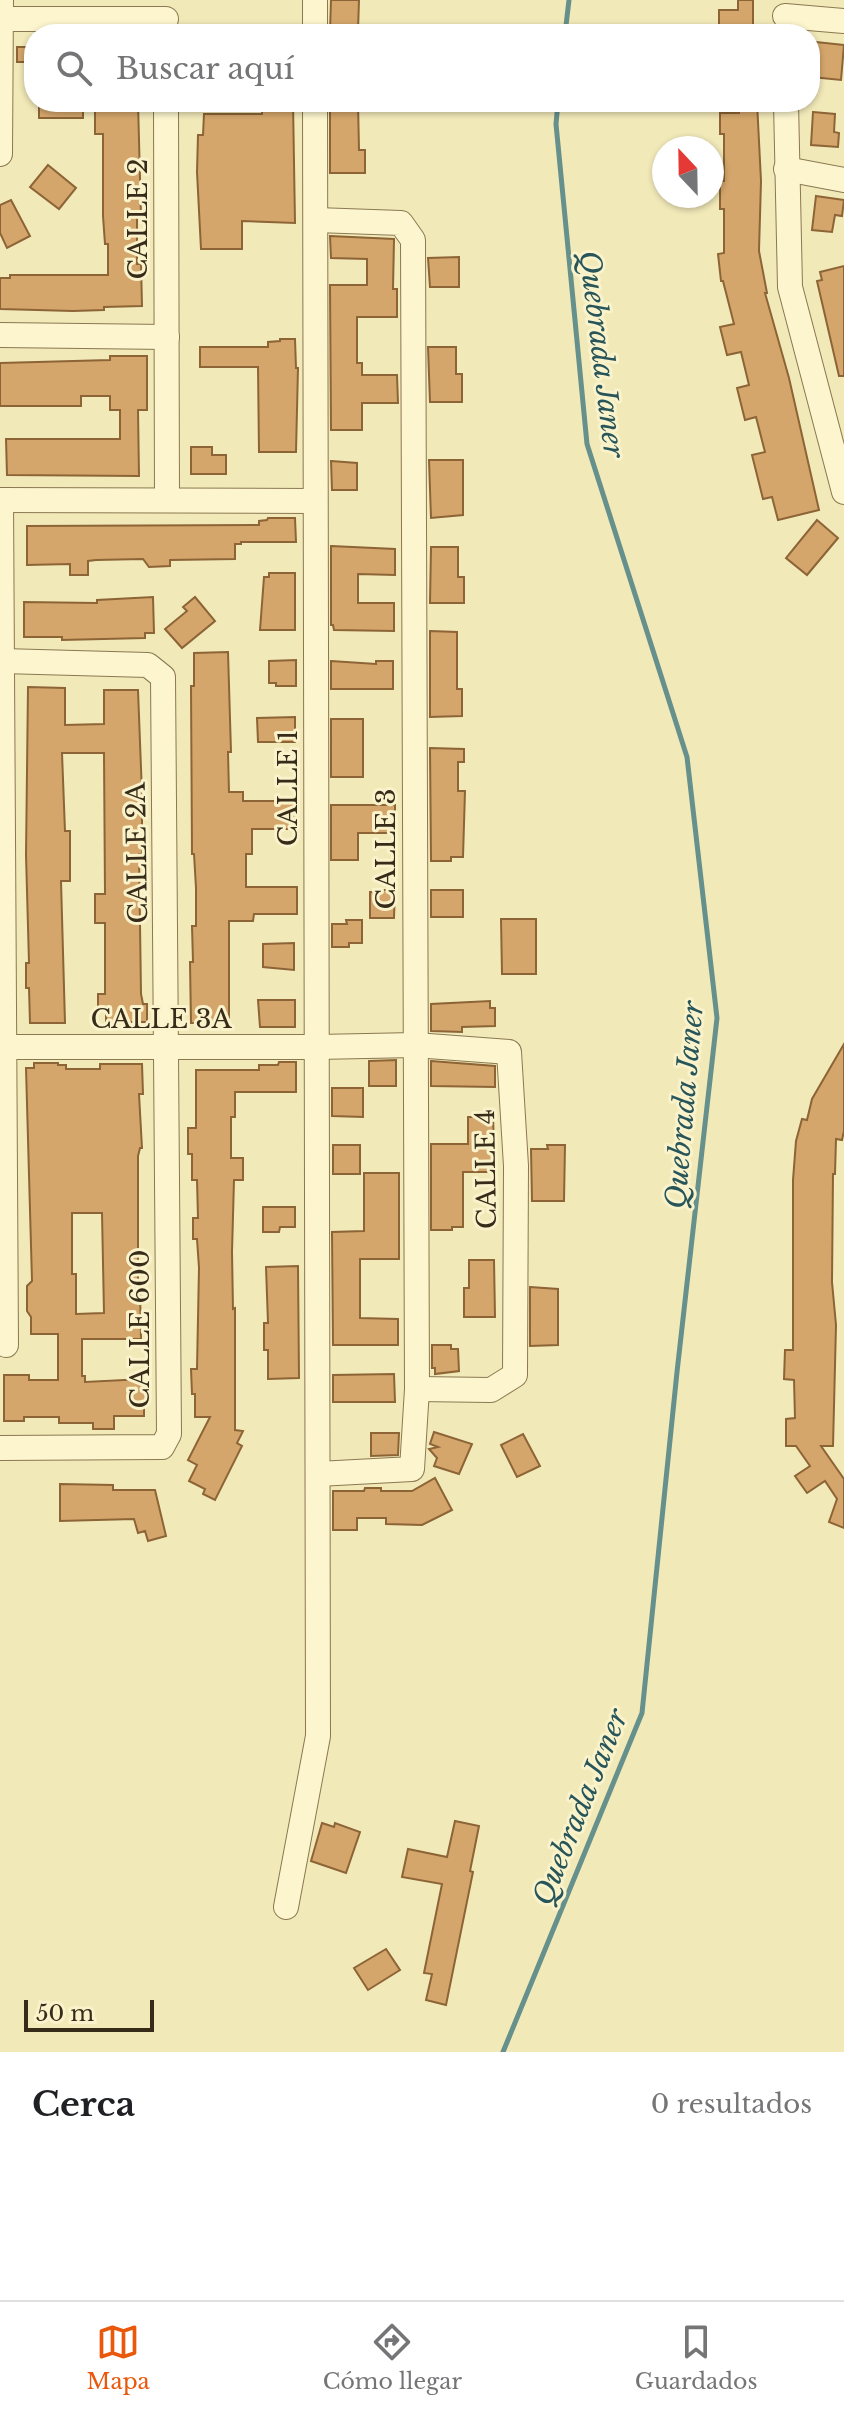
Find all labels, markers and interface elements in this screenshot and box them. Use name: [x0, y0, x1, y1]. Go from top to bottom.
search box: [24, 24, 820, 112]
icon: search: [52, 46, 96, 90]
text: Buscar aquí: [116, 50, 294, 87]
north arrow: [652, 136, 724, 208]
street label: CALLE 2: [122, 158, 154, 280]
water label: Quebrada Janer: [571, 249, 632, 461]
street label: CALLE 1: [272, 730, 304, 846]
street label: CALLE 2A: [120, 781, 154, 924]
street label: CALLE 3: [370, 788, 402, 910]
water label: Quebrada Janer: [658, 999, 711, 1210]
street label: CALLE 3A: [90, 1003, 233, 1035]
street label: CALLE 4: [469, 1109, 503, 1229]
street label: CALLE 600: [124, 1250, 156, 1408]
water label: Quebrada Janer: [525, 1703, 636, 1910]
scale bar: [24, 1996, 154, 2032]
text: 50 m: [36, 2000, 94, 2027]
text: Cerca: [32, 2083, 135, 2125]
text: 0 resultados: [651, 2088, 812, 2120]
tab: Mapa: [86, 2320, 150, 2395]
tab: Cómo llegar: [323, 2320, 462, 2395]
tab: Guardados: [635, 2320, 757, 2395]

